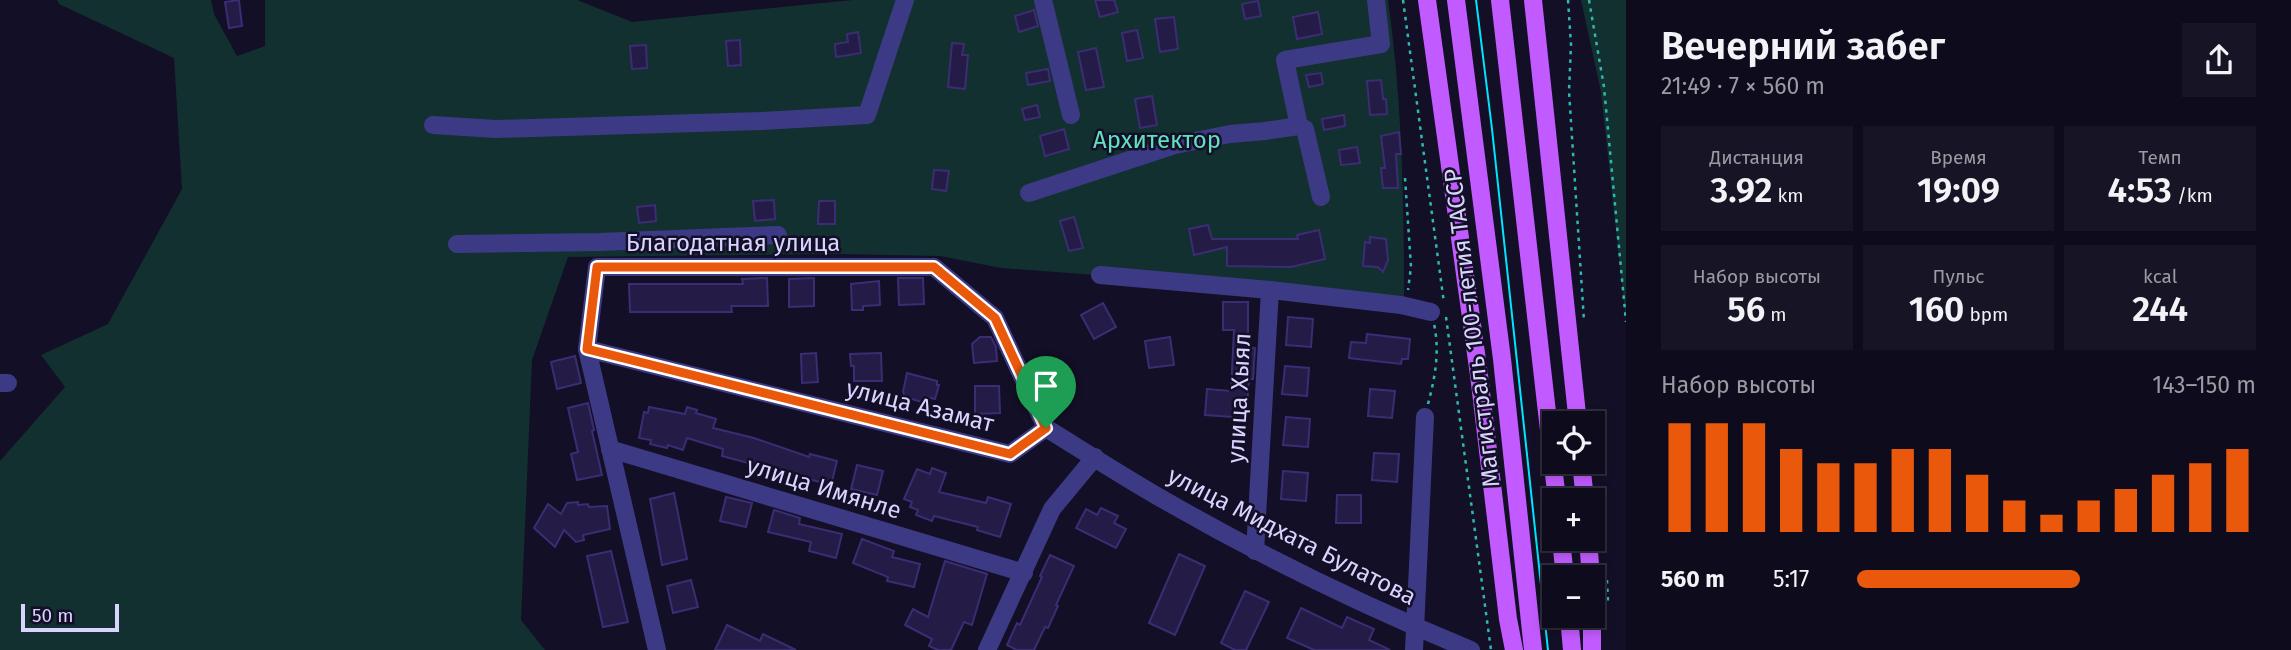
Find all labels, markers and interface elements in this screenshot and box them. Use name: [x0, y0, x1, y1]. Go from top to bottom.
text: Вечерний забег: [1661, 23, 1945, 69]
button: share: [2182, 23, 2256, 97]
text: 21:49 · 7 × 560 m: [1661, 72, 1825, 100]
park label: Архитектор: [1093, 126, 1221, 154]
text: Дистанция: [1710, 146, 1804, 169]
text: Время: [1930, 146, 1987, 169]
text: Темп: [2139, 146, 2182, 169]
street label: Магистраль 100-летия ТАССР: [1439, 167, 1505, 489]
text: 3.92: [1710, 169, 1772, 211]
text: 19:09: [1917, 169, 2000, 211]
text: 4:53: [2108, 169, 2172, 211]
text: km: [1772, 184, 1803, 207]
text: /km: [2172, 184, 2213, 207]
street label: Благодатная улица: [626, 229, 840, 257]
text: Набор высоты: [1693, 265, 1821, 288]
text: Пульс: [1933, 265, 1984, 288]
text: kcal: [2143, 265, 2177, 288]
text: 56: [1727, 288, 1765, 330]
text: 160: [1909, 288, 1964, 330]
text: 244: [2132, 288, 2188, 330]
text: m: [1765, 303, 1786, 326]
text: bpm: [1964, 303, 2008, 326]
street label: улица Хыял: [1222, 332, 1256, 464]
pin: [1016, 356, 1076, 428]
icon: arrive: [1027, 367, 1065, 405]
text: Набор высоты: [1661, 371, 1816, 399]
text: 143–150 m: [2152, 371, 2256, 399]
street label: улица Азамат: [843, 374, 997, 438]
map controls: [1542, 411, 1605, 628]
button: locate: [1542, 411, 1605, 474]
street label: улица Имянле: [743, 451, 905, 525]
street label: улица Мидхата Булатова: [1163, 461, 1421, 611]
button: +: [1542, 488, 1605, 551]
button: −: [1542, 565, 1605, 628]
text: 560 m: [1661, 565, 1725, 593]
text: 5:17: [1773, 565, 1809, 593]
scale bar: [21, 601, 119, 633]
text: 50 m: [32, 604, 73, 627]

